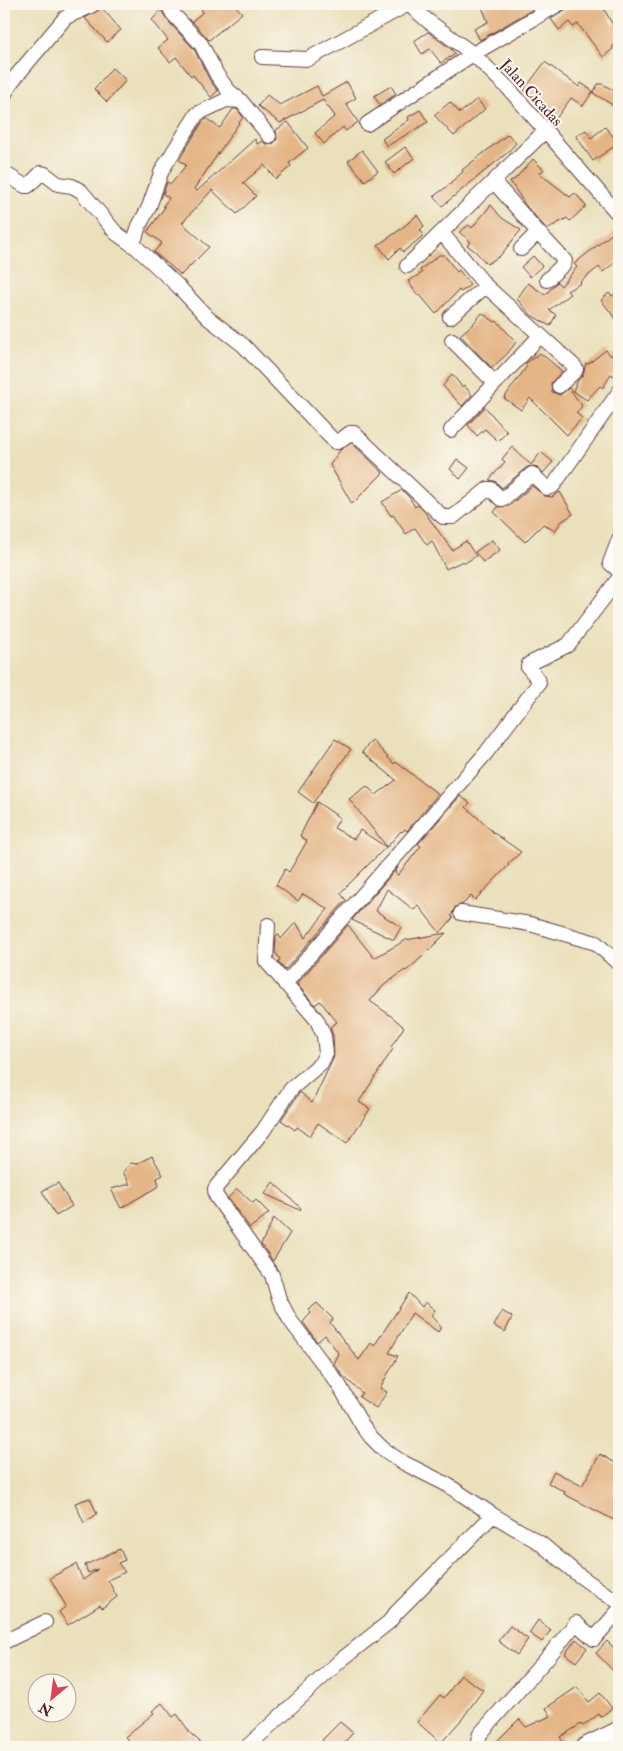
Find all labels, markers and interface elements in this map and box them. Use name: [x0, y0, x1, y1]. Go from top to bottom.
street label: Jalan Cicadas: [494, 54, 567, 131]
north arrow: [28, 1674, 78, 1724]
text: N: [36, 1698, 56, 1720]

